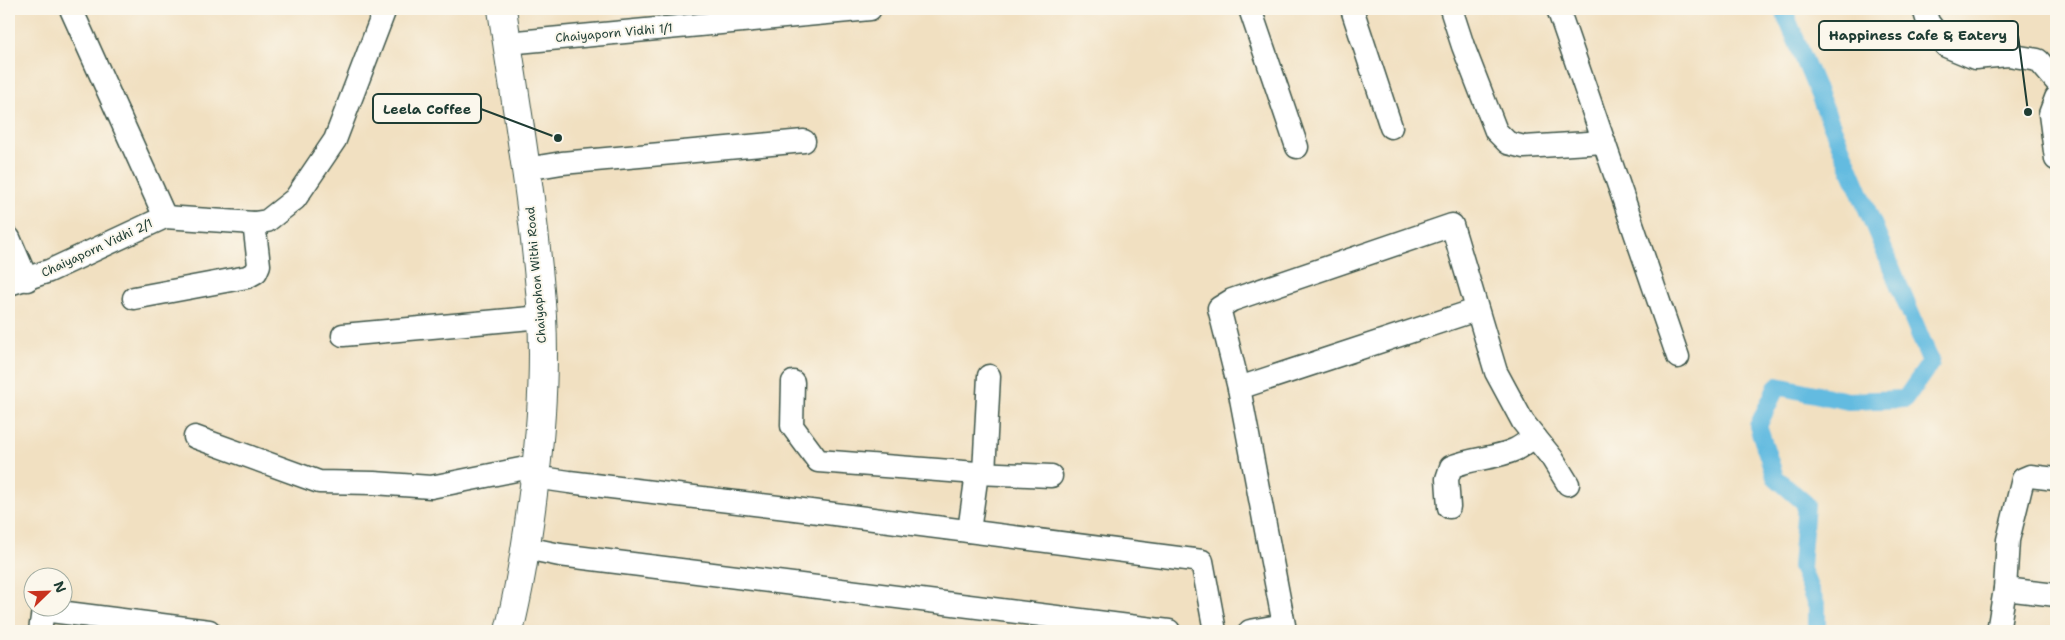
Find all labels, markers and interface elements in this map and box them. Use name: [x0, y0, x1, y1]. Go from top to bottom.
street label: Chaiyaporn Vidhi 1/1: [555, 20, 673, 46]
callout: Happiness Cafe & Eatery: [1819, 21, 2018, 50]
text: Happiness Cafe & Eatery: [1829, 26, 2007, 44]
callout: Leela Coffee: [373, 94, 481, 123]
text: Leela Coffee: [383, 100, 471, 118]
street label: Chaiyaphon Withi Road: [522, 206, 550, 344]
street label: Chaiyaporn Vidhi 2/1: [39, 215, 155, 281]
north arrow: [22, 568, 72, 618]
text: N: [50, 578, 70, 596]

